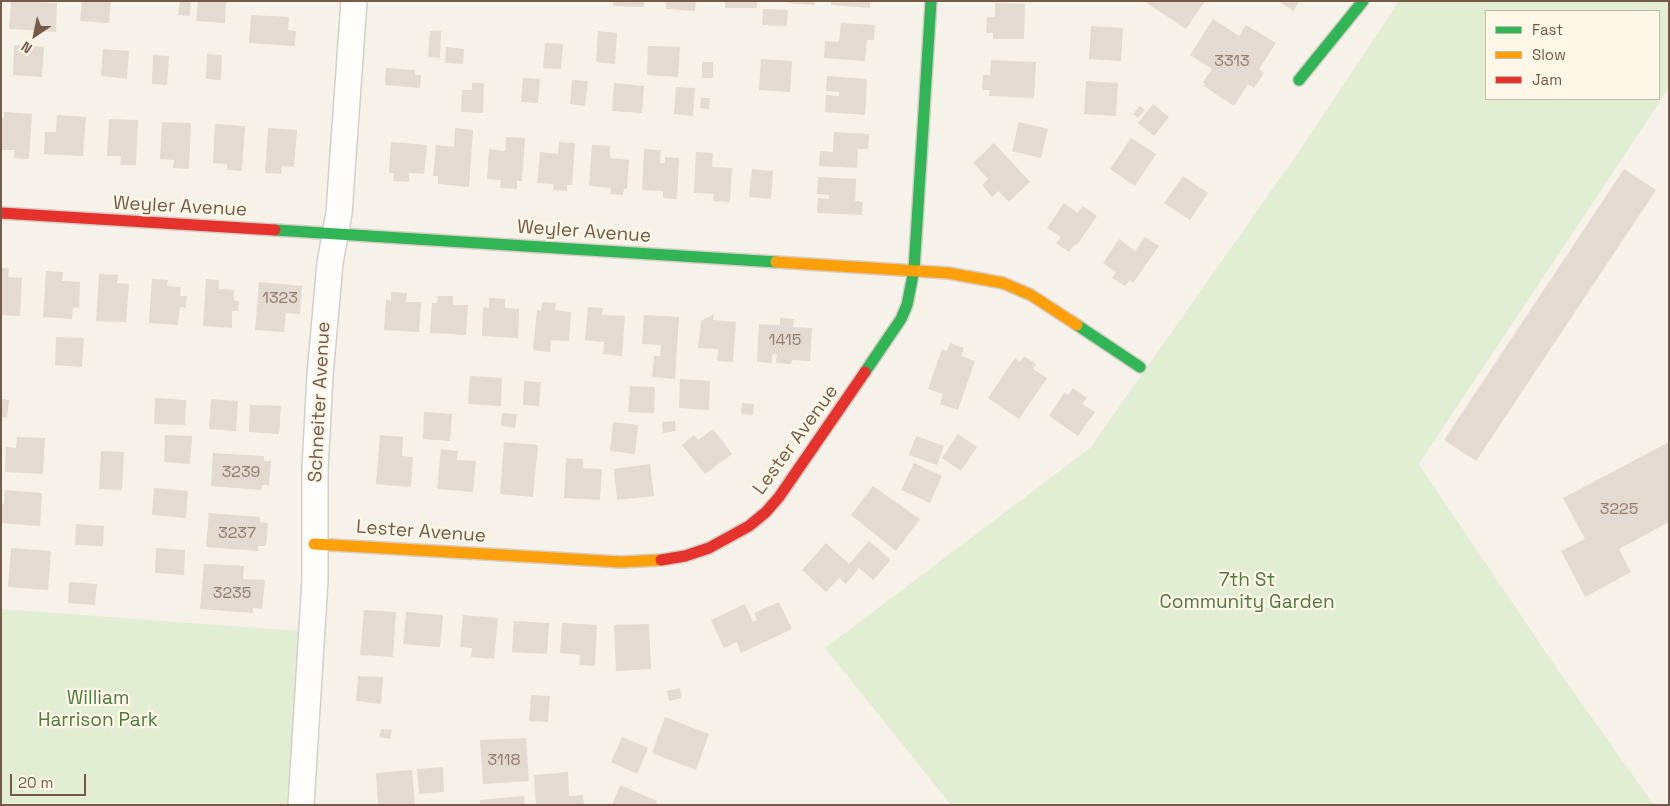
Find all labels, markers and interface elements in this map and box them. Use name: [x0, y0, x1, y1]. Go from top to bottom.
north arrow: [10, 10, 60, 60]
legend: [1485, 10, 1660, 100]
text: Fast: [1532, 20, 1563, 39]
text: N: [18, 37, 36, 58]
text: Slow: [1532, 45, 1566, 64]
house number: 3313: [1214, 52, 1250, 72]
text: Jam: [1532, 70, 1562, 89]
street label: Weyler Avenue: [112, 192, 248, 222]
street label: Weyler Avenue: [516, 216, 652, 248]
house number: 1323: [262, 289, 298, 309]
street label: Schneiter Avenue: [304, 321, 336, 483]
house number: 1415: [769, 331, 801, 351]
street label: Lester Avenue: [749, 381, 843, 499]
house number: 3239: [222, 463, 260, 483]
house number: 3225: [1600, 500, 1638, 520]
street label: Lester Avenue: [355, 516, 487, 548]
house number: 3237: [218, 524, 256, 544]
park label: 7th St Community Garden: [1159, 570, 1335, 614]
house number: 3235: [213, 584, 251, 604]
park label: William Harrison Park: [38, 688, 158, 732]
house number: 3118: [488, 751, 520, 771]
scale bar: [12, 764, 89, 796]
text: 20 m: [18, 773, 53, 792]

